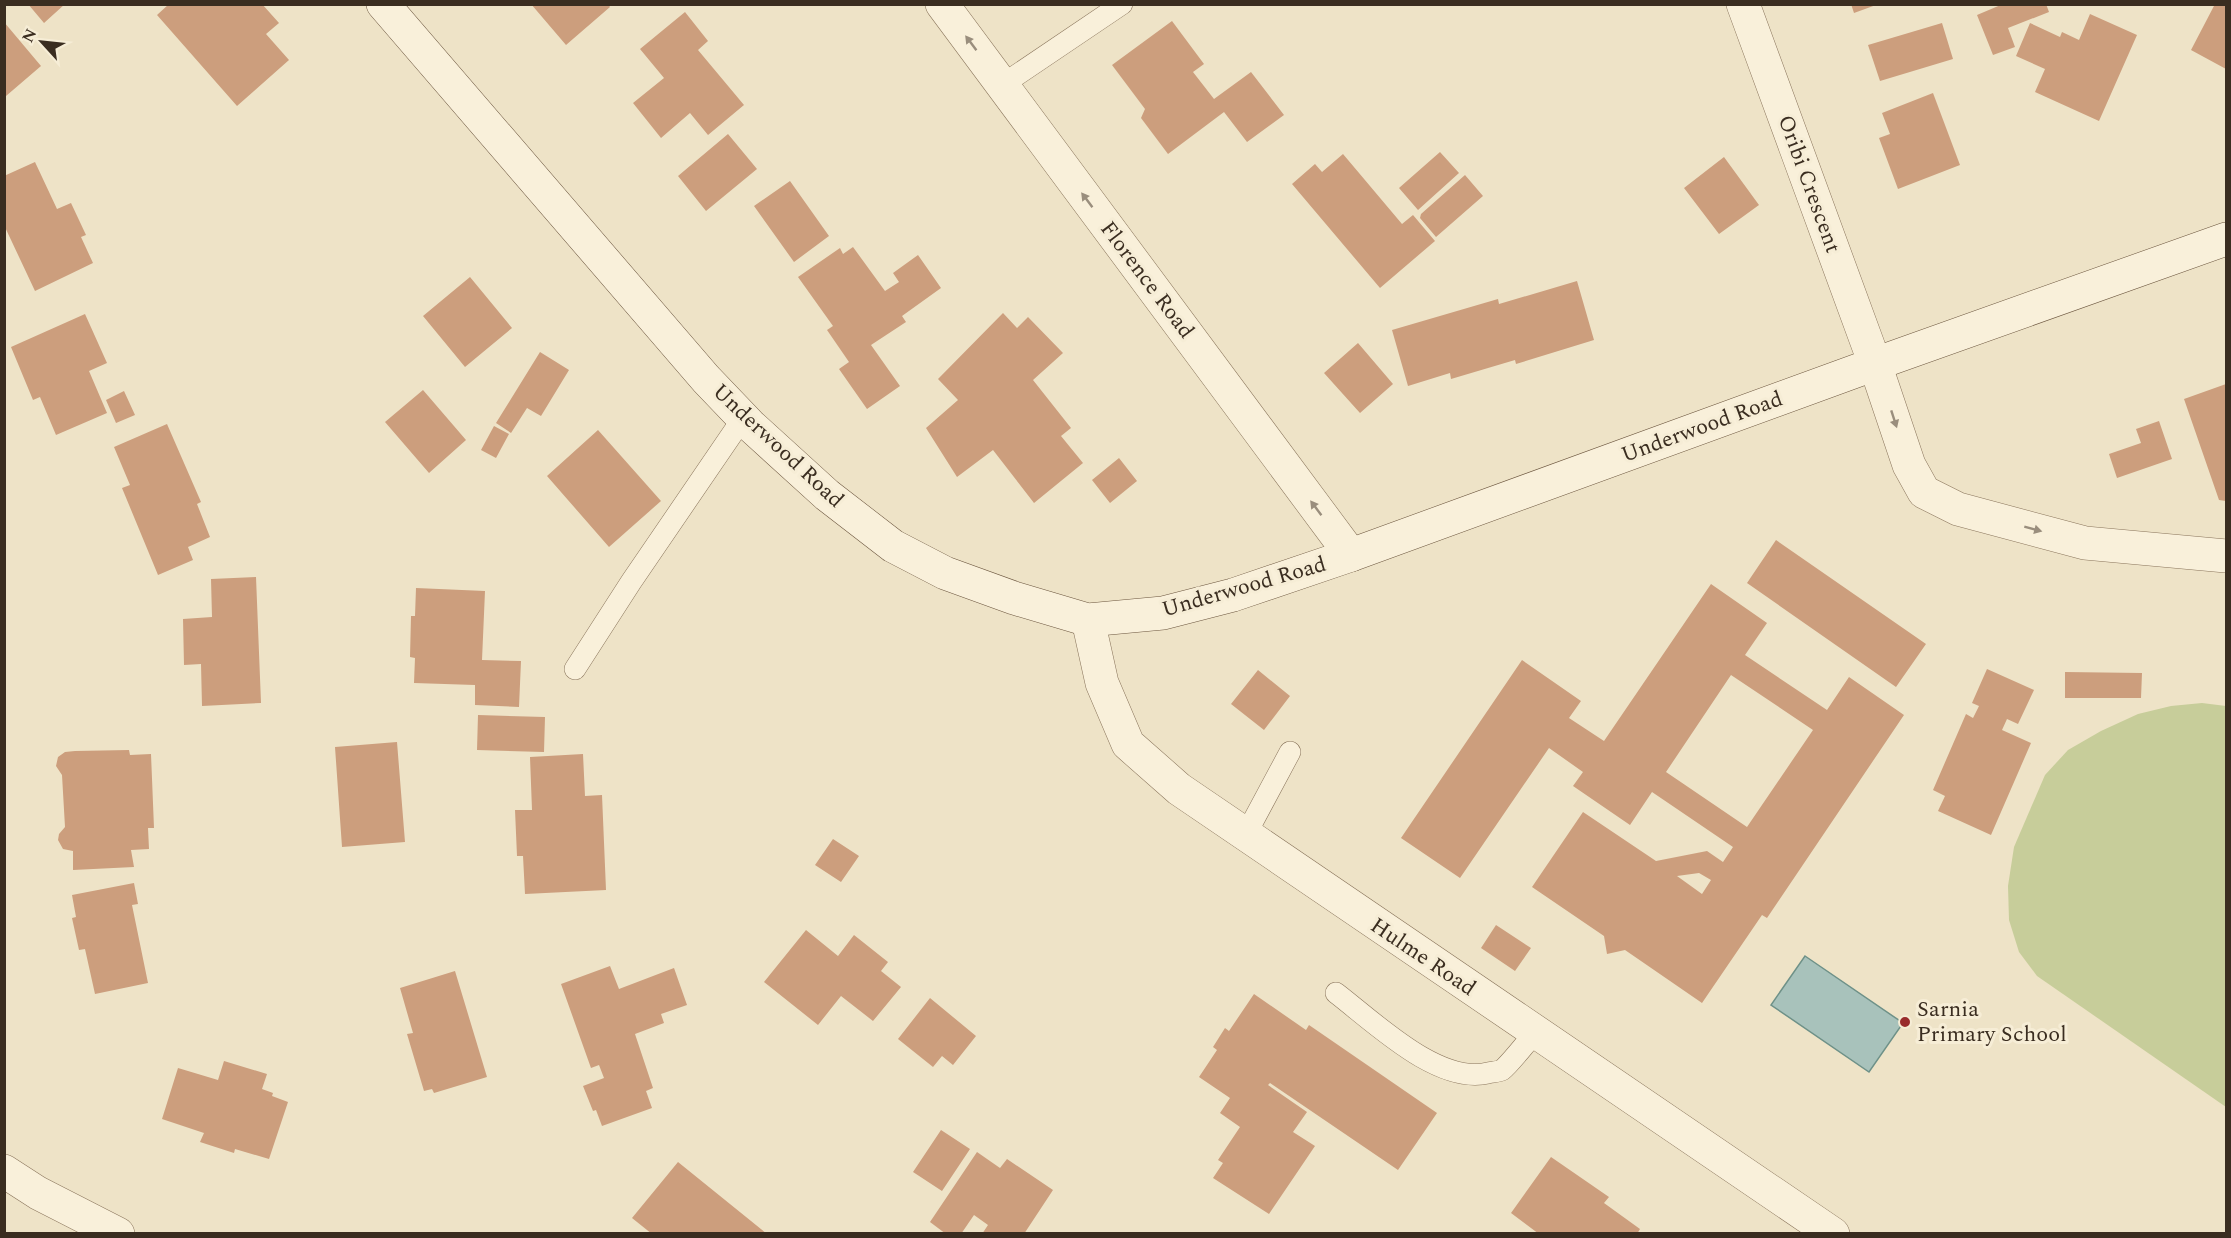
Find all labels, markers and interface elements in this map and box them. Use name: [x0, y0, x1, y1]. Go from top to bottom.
north arrow: [12, 12, 72, 72]
text: N: [16, 24, 43, 47]
one-way arrow: [965, 36, 977, 52]
street label: Oribi Crescent: [1769, 110, 1849, 258]
one-way arrow: [1082, 192, 1094, 207]
street label: Florence Road: [1092, 214, 1202, 346]
street label: Underwood Road: [705, 376, 851, 516]
street label: Underwood Road: [1617, 382, 1787, 472]
one-way arrow: [1890, 410, 1899, 428]
one-way arrow: [1310, 500, 1322, 516]
one-way arrow: [2024, 525, 2042, 535]
street label: Underwood Road: [1158, 548, 1330, 626]
street label: Hulme Road: [1363, 909, 1483, 1005]
place label: Sarnia Primary School: [1917, 993, 2067, 1051]
marker: Sarnia Primary School: [1898, 1015, 1912, 1029]

